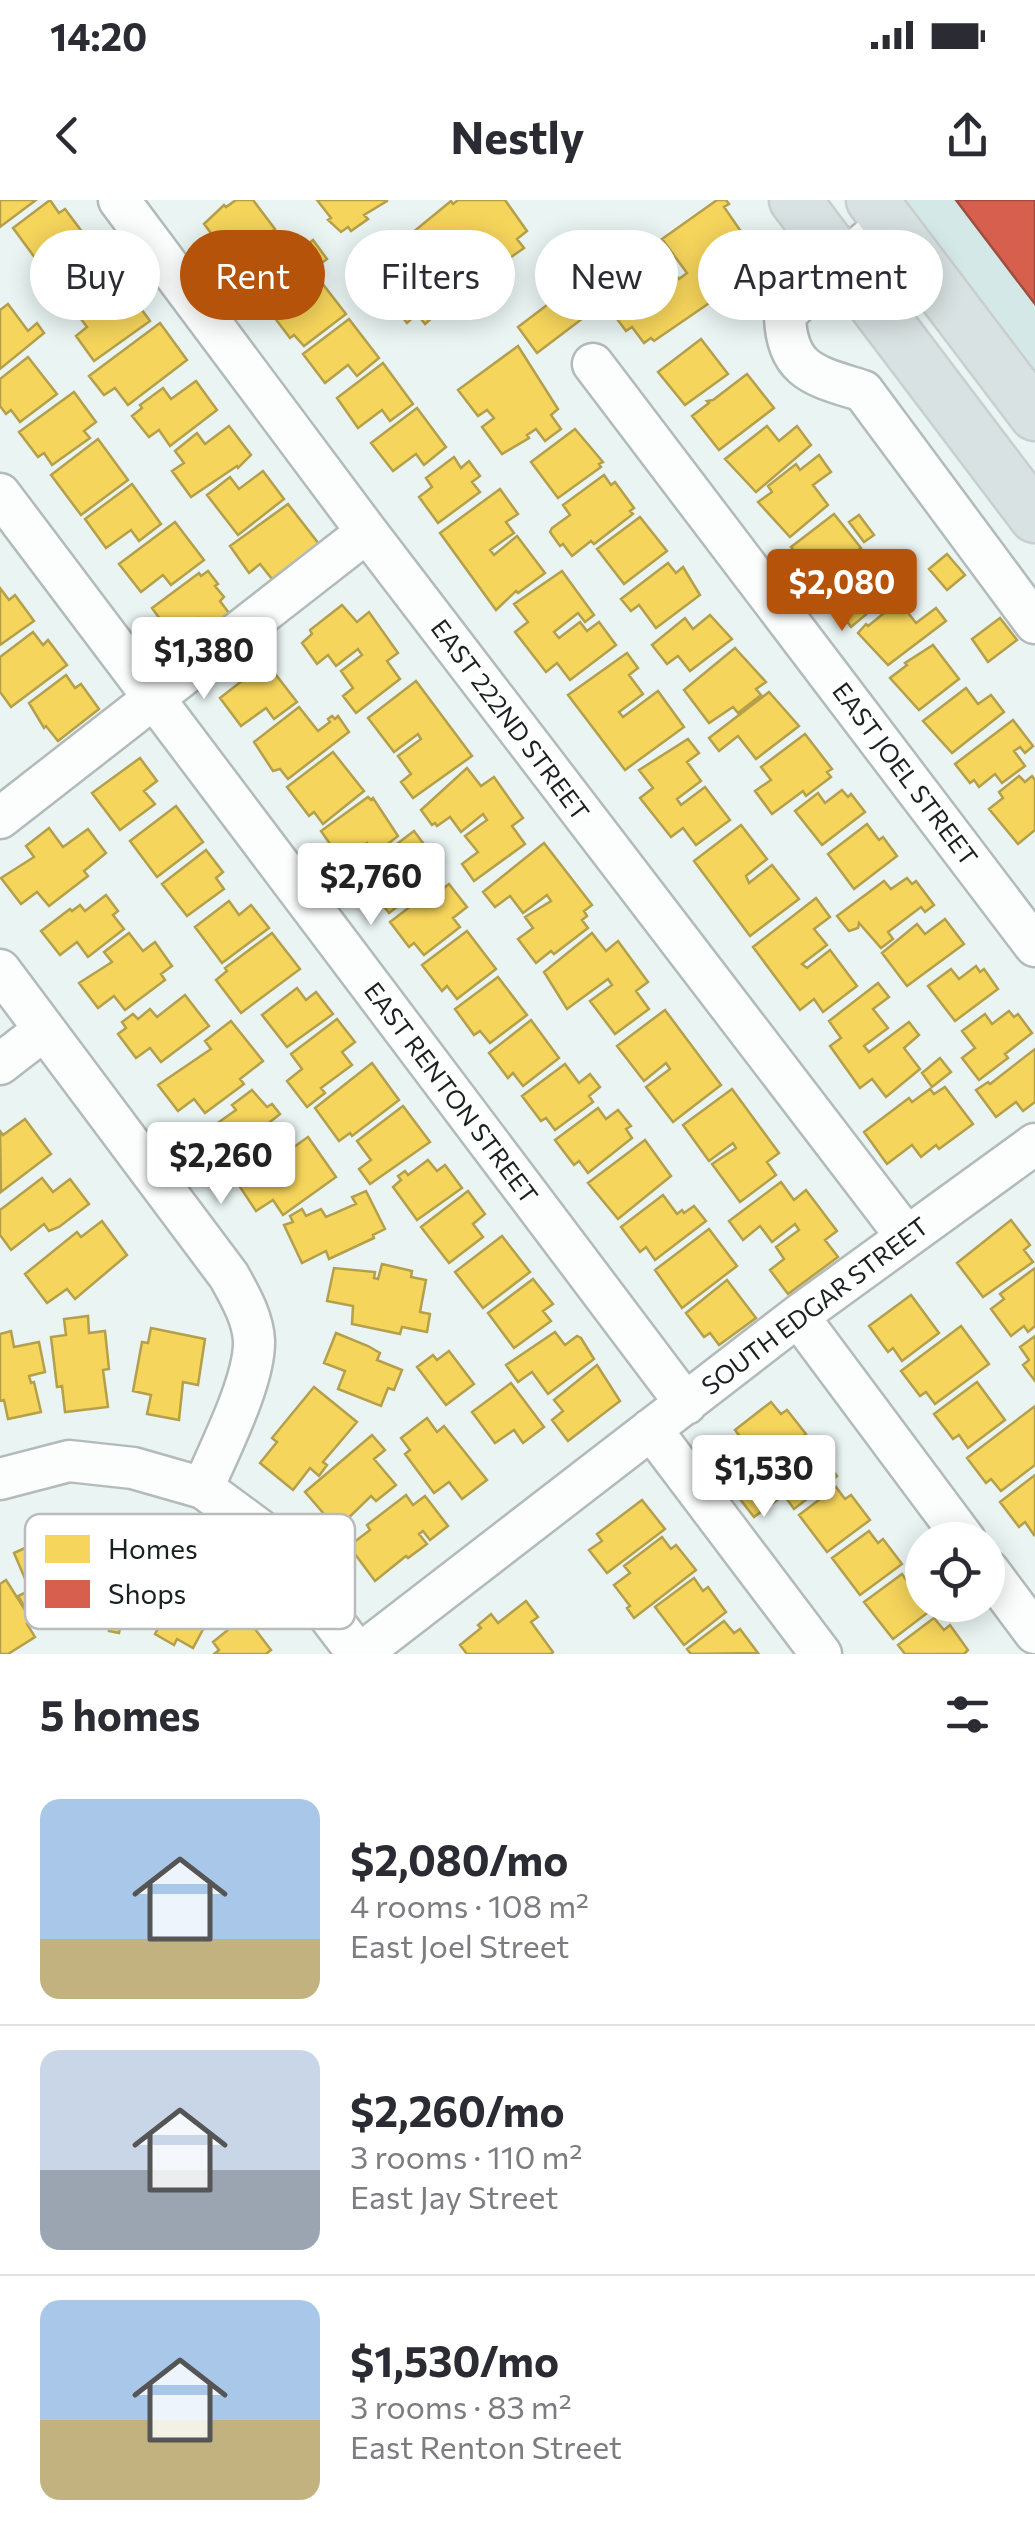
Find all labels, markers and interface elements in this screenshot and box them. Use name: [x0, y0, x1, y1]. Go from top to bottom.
text: 14:20: [50, 12, 147, 59]
icon: back: [40, 108, 95, 163]
text: Nestly: [450, 108, 585, 163]
icon: share: [940, 108, 995, 163]
chip: Buy: [30, 230, 160, 320]
chip: Rent: [180, 230, 325, 320]
chip: Filters: [345, 230, 515, 320]
chip: New: [535, 230, 678, 320]
chip: Apartment: [698, 230, 943, 320]
pin: $2,080: [761, 549, 923, 634]
text: $2,080: [789, 561, 895, 601]
street label: EAST 222ND STREET: [425, 613, 596, 826]
pin: $1,380: [123, 617, 285, 702]
text: $1,380: [154, 629, 254, 669]
street label: EAST JOEL STREET: [827, 676, 984, 871]
pin: $2,760: [290, 843, 452, 928]
text: $2,760: [320, 855, 422, 895]
street label: EAST RENTON STREET: [359, 976, 545, 1209]
pin: $2,260: [140, 1122, 302, 1207]
text: $2,260: [169, 1134, 273, 1174]
street label: SOUTH EDGAR STREET: [695, 1210, 934, 1400]
pin: $1,530: [683, 1435, 845, 1520]
text: $1,530: [714, 1447, 814, 1487]
legend: [25, 1514, 355, 1629]
map controls: [905, 1522, 1005, 1622]
button: locate: [905, 1522, 1005, 1622]
text: Homes: [108, 1531, 198, 1565]
text: Shops: [108, 1576, 186, 1610]
icon: filters: [940, 1687, 995, 1742]
text: 5 homes: [40, 1688, 200, 1740]
text: $2,080/mo: [350, 1833, 568, 1885]
icon: home: [120, 1839, 240, 1959]
text: 4 rooms · 108 m²: [350, 1885, 589, 1925]
text: East Joel Street: [350, 1925, 569, 1965]
text: $2,260/mo: [350, 2084, 565, 2136]
icon: home: [120, 2090, 240, 2210]
text: 3 rooms · 110 m²: [350, 2136, 582, 2176]
text: East Jay Street: [350, 2176, 558, 2216]
text: $1,530/mo: [350, 2334, 559, 2386]
icon: home: [120, 2340, 240, 2460]
text: 3 rooms · 83 m²: [350, 2386, 572, 2426]
text: East Renton Street: [350, 2426, 622, 2466]

